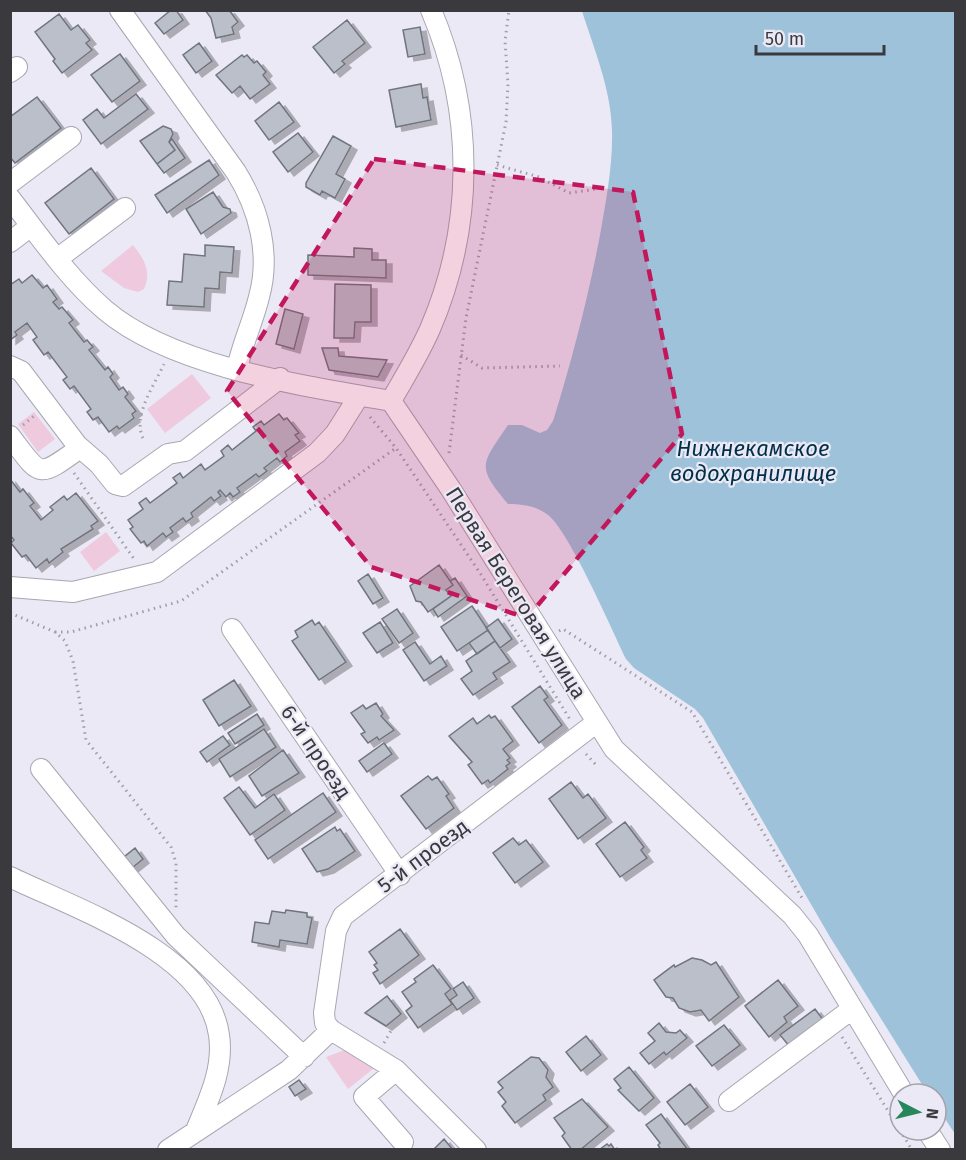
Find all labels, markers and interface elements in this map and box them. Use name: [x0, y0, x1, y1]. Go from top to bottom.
scale bar: [756, 18, 884, 56]
text: 50 m: [765, 28, 804, 50]
water label: Нижнекамское водохранилище: [670, 435, 836, 487]
street label: Первая Береговая улица: [440, 482, 592, 704]
street label: 6-й проезд: [275, 700, 357, 804]
street label: 5-й проезд: [372, 813, 474, 899]
north arrow: [888, 1082, 948, 1142]
text: N: [922, 1107, 942, 1120]

